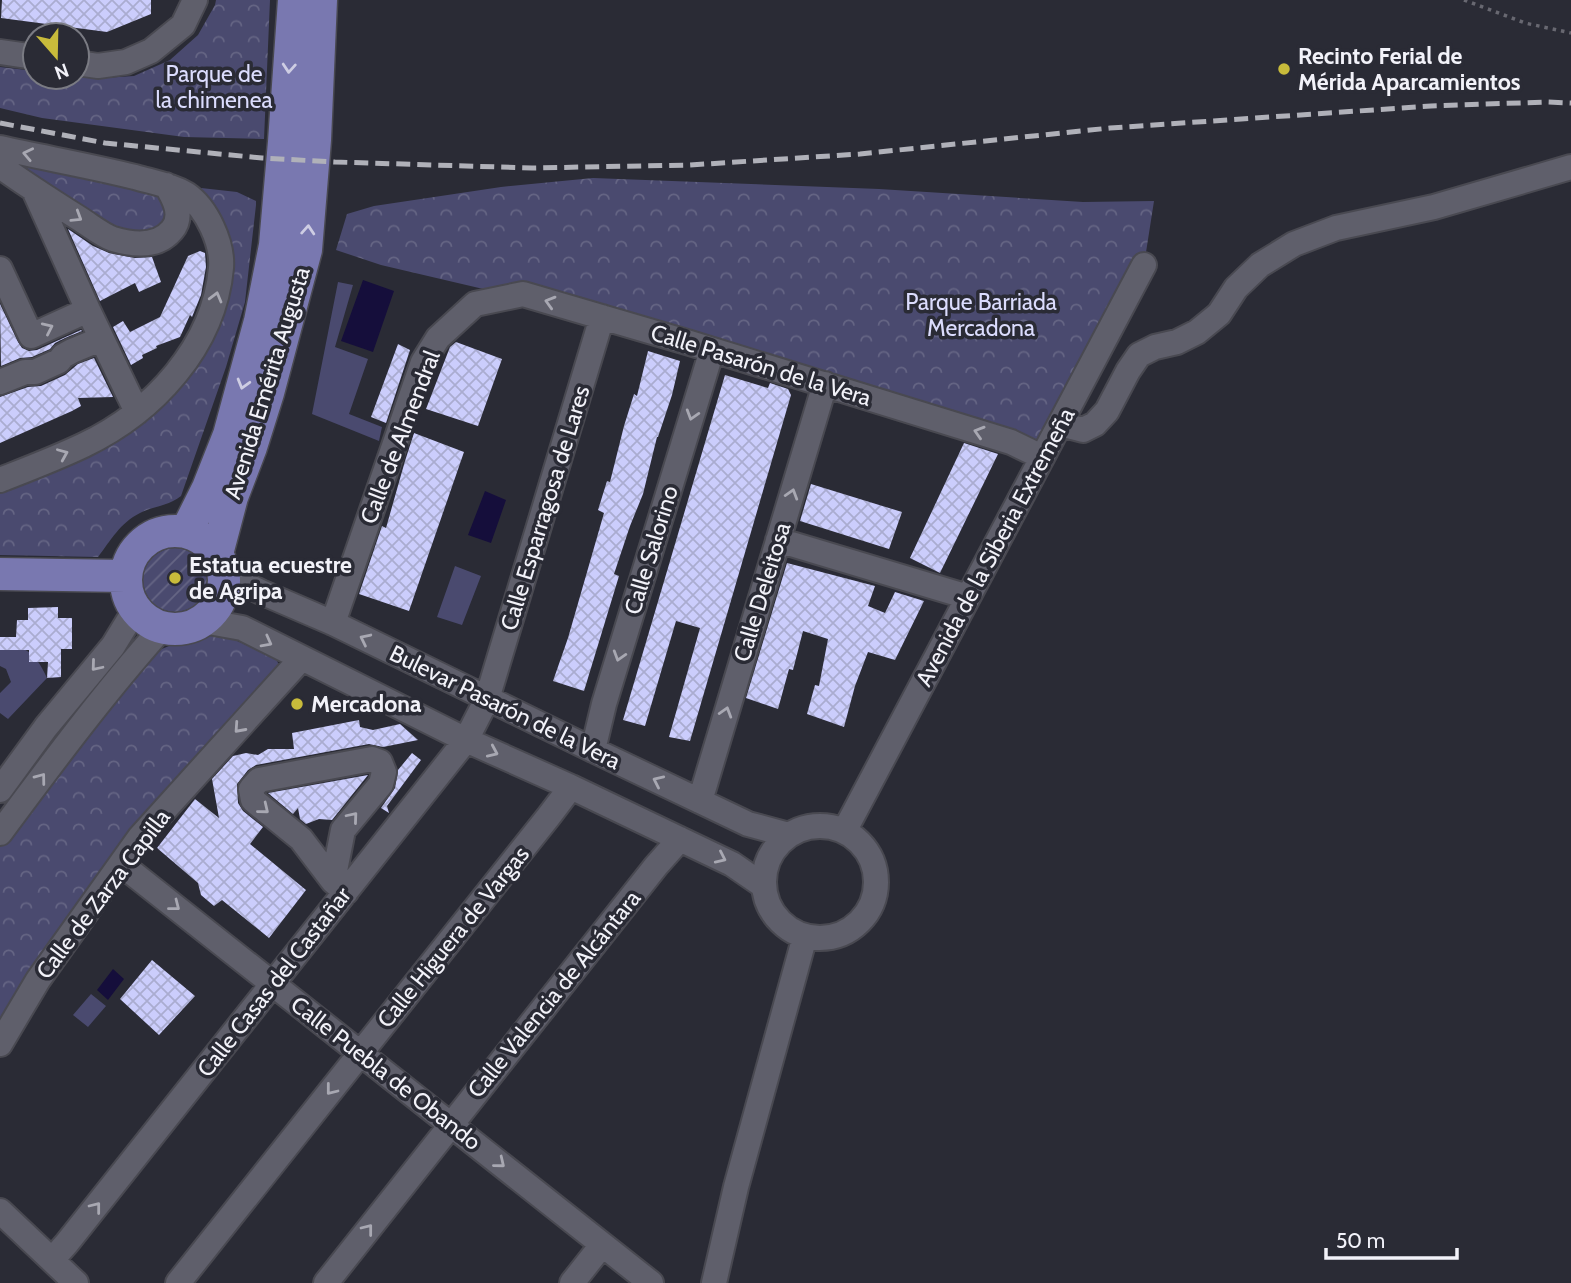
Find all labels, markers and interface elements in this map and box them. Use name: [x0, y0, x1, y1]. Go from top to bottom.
north arrow: [21, 21, 91, 91]
place label: Recinto Ferial de Mérida Aparcamientos: [1298, 42, 1521, 96]
text: N: [51, 58, 72, 85]
park label: Parque de la chimenea: [155, 60, 273, 114]
marker: Recinto Ferial de Mérida Aparcamientos: [1276, 61, 1292, 77]
one-way arrow: [282, 63, 297, 74]
one-way arrow: [22, 148, 34, 163]
one-way arrow: [69, 209, 82, 222]
one-way arrow: [300, 224, 315, 235]
street label: Avenida Emérita Augusta: [218, 264, 316, 502]
park label: Parque Barriada Mercadona: [905, 288, 1057, 342]
one-way arrow: [208, 291, 222, 303]
one-way arrow: [544, 296, 556, 311]
street label: Calle Pasarón de la Vera: [647, 318, 875, 412]
one-way arrow: [41, 323, 53, 337]
street label: Calle de Almendral: [354, 346, 446, 528]
one-way arrow: [237, 377, 251, 389]
street label: Calle Esparragosa de Lares: [494, 382, 596, 634]
street label: Avenida de la Siberia Extremeña: [910, 403, 1080, 691]
one-way arrow: [685, 409, 700, 421]
one-way arrow: [973, 426, 985, 441]
one-way arrow: [56, 448, 69, 462]
street label: Calle Salorino: [618, 482, 684, 618]
one-way arrow: [783, 488, 798, 500]
street label: Calle Deleitosa: [728, 519, 796, 665]
place label: Estatua ecuestre de Agripa: [189, 551, 352, 605]
marker: Estatua ecuestre de Agripa: [167, 570, 183, 586]
one-way arrow: [260, 633, 272, 647]
one-way arrow: [360, 633, 372, 647]
street label: Bulevar Pasarón de la Vera: [385, 639, 625, 775]
one-way arrow: [612, 650, 627, 662]
one-way arrow: [92, 658, 104, 671]
place label: Mercadona: [311, 690, 422, 718]
marker: Mercadona: [289, 696, 305, 712]
one-way arrow: [717, 706, 732, 718]
one-way arrow: [235, 720, 247, 733]
one-way arrow: [486, 744, 498, 758]
one-way arrow: [33, 773, 45, 786]
one-way arrow: [653, 775, 665, 789]
one-way arrow: [256, 800, 268, 813]
street label: Calle de Zarza Capilla: [30, 804, 176, 984]
one-way arrow: [345, 813, 357, 826]
street label: Calle Higuera de Vargas: [371, 841, 535, 1033]
one-way arrow: [714, 850, 726, 864]
street label: Calle Casas del Castañar: [191, 881, 357, 1083]
street label: Calle Valencia de Alcántara: [462, 885, 646, 1103]
one-way arrow: [167, 897, 179, 910]
street label: Calle Puebla de Obando: [285, 990, 487, 1156]
one-way arrow: [326, 1082, 339, 1095]
one-way arrow: [492, 1154, 504, 1167]
one-way arrow: [87, 1203, 100, 1215]
scale bar: [1326, 1216, 1457, 1260]
one-way arrow: [360, 1225, 372, 1238]
text: 50 m: [1336, 1228, 1385, 1253]

